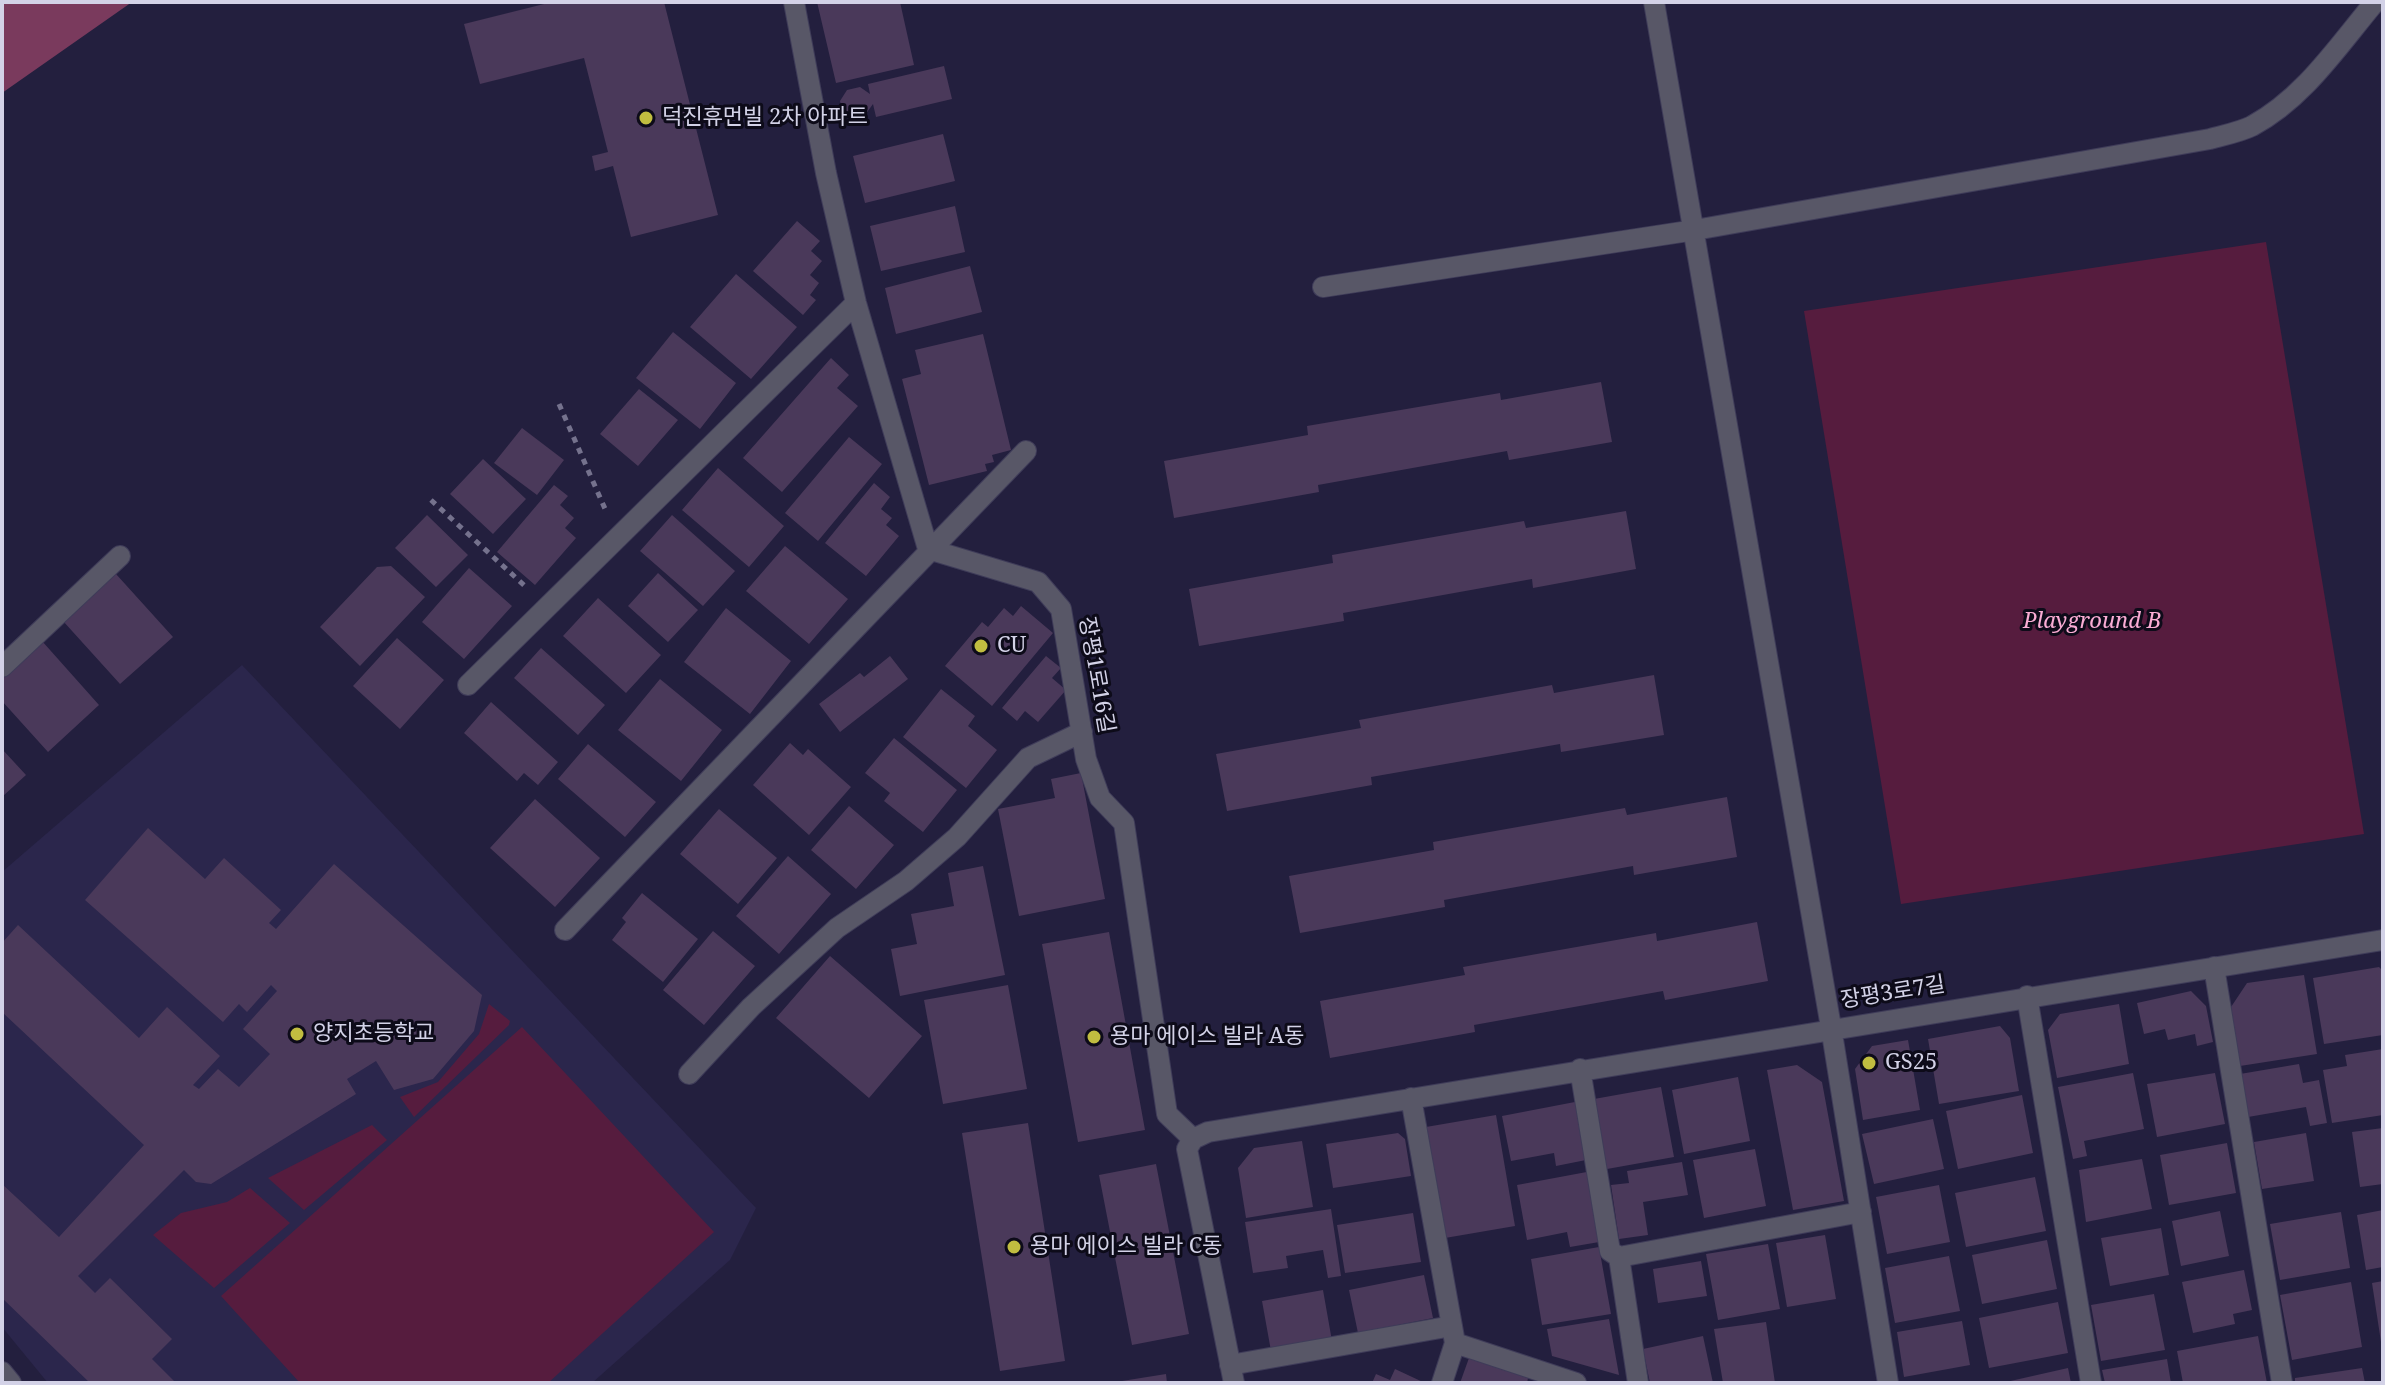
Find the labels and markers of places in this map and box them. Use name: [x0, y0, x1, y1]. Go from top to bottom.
place label: 덕진휴먼빌 2차 아파트: [662, 105, 868, 131]
marker: 덕진휴먼빌 2차 아파트: [637, 109, 655, 127]
place label: CU: [997, 633, 1026, 659]
marker: CU: [972, 637, 990, 655]
place label: 양지초등학교: [313, 1021, 434, 1047]
place label: 용마 에이스 빌라 A동: [1110, 1024, 1305, 1050]
marker: 양지초등학교: [288, 1025, 306, 1043]
marker: 용마 에이스 빌라 A동: [1085, 1028, 1103, 1046]
place label: GS25: [1885, 1050, 1937, 1076]
marker: GS25: [1860, 1054, 1878, 1072]
place label: 용마 에이스 빌라 C동: [1030, 1234, 1223, 1260]
marker: 용마 에이스 빌라 C동: [1005, 1238, 1023, 1256]

